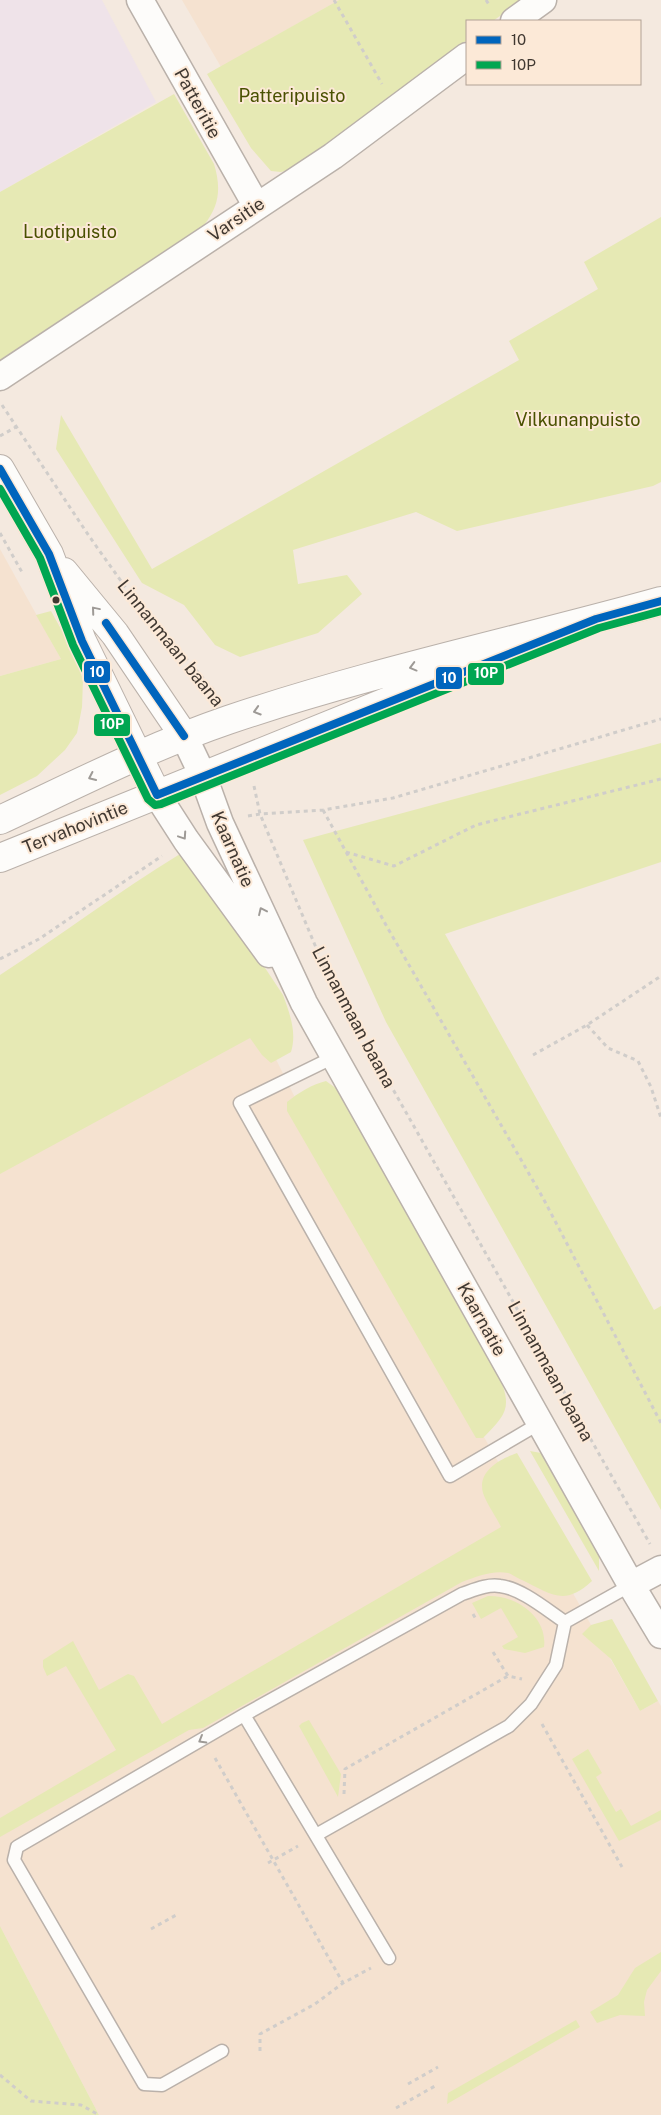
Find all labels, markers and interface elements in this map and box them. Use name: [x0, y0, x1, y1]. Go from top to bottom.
legend: [466, 20, 641, 85]
text: 10: [511, 31, 526, 48]
text: 10P: [511, 56, 536, 73]
street label: Patteritie: [170, 64, 226, 142]
park label: Patteripuisto: [238, 85, 346, 106]
street label: Varsitie: [204, 193, 268, 245]
park label: Luotipuisto: [23, 221, 117, 242]
park label: Vilkunanpuisto: [516, 409, 640, 430]
street label: Linnanmaan baana: [113, 575, 229, 711]
unlabelled marker: [51, 595, 61, 605]
one-way arrow: [93, 607, 101, 616]
line badge: 10: [83, 660, 111, 684]
one-way arrow: [409, 661, 418, 672]
line badge: 10P: [467, 662, 505, 686]
text: 10: [89, 664, 105, 680]
text: 10P: [474, 665, 498, 681]
line badge: 10: [435, 666, 463, 690]
text: 10: [441, 670, 457, 686]
one-way arrow: [253, 706, 262, 716]
line badge: 10P: [93, 713, 131, 737]
text: 10P: [100, 716, 124, 732]
one-way arrow: [88, 770, 97, 781]
street label: Tervahovintie: [19, 796, 131, 858]
street label: Kaarnatie: [207, 808, 259, 890]
one-way arrow: [177, 830, 187, 839]
one-way arrow: [257, 907, 268, 916]
street label: Linnanmaan baana: [308, 943, 400, 1091]
street label: Kaarnatie: [453, 1279, 511, 1359]
street label: Linnanmaan baana: [504, 1297, 598, 1445]
one-way arrow: [198, 1733, 207, 1743]

